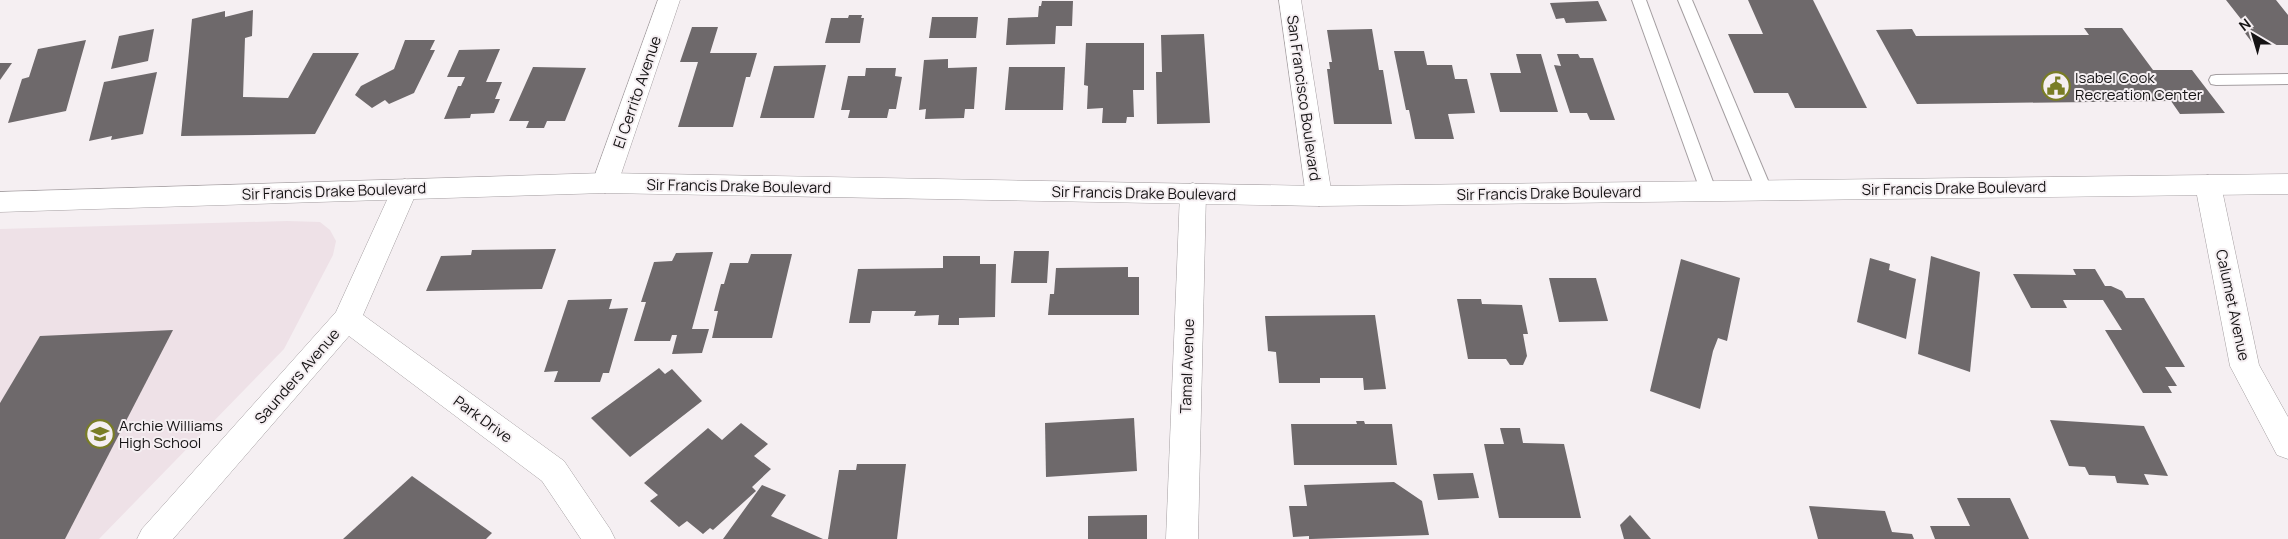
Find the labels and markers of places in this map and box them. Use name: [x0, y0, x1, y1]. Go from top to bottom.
place label: Isabel Cook Recreation Center: [2075, 67, 2203, 105]
public building icon: Isabel Cook Recreation Center: [2041, 71, 2071, 101]
place label: Archie Williams High School: [119, 415, 223, 453]
school or university icon: Archie Williams High School: [85, 419, 115, 449]

